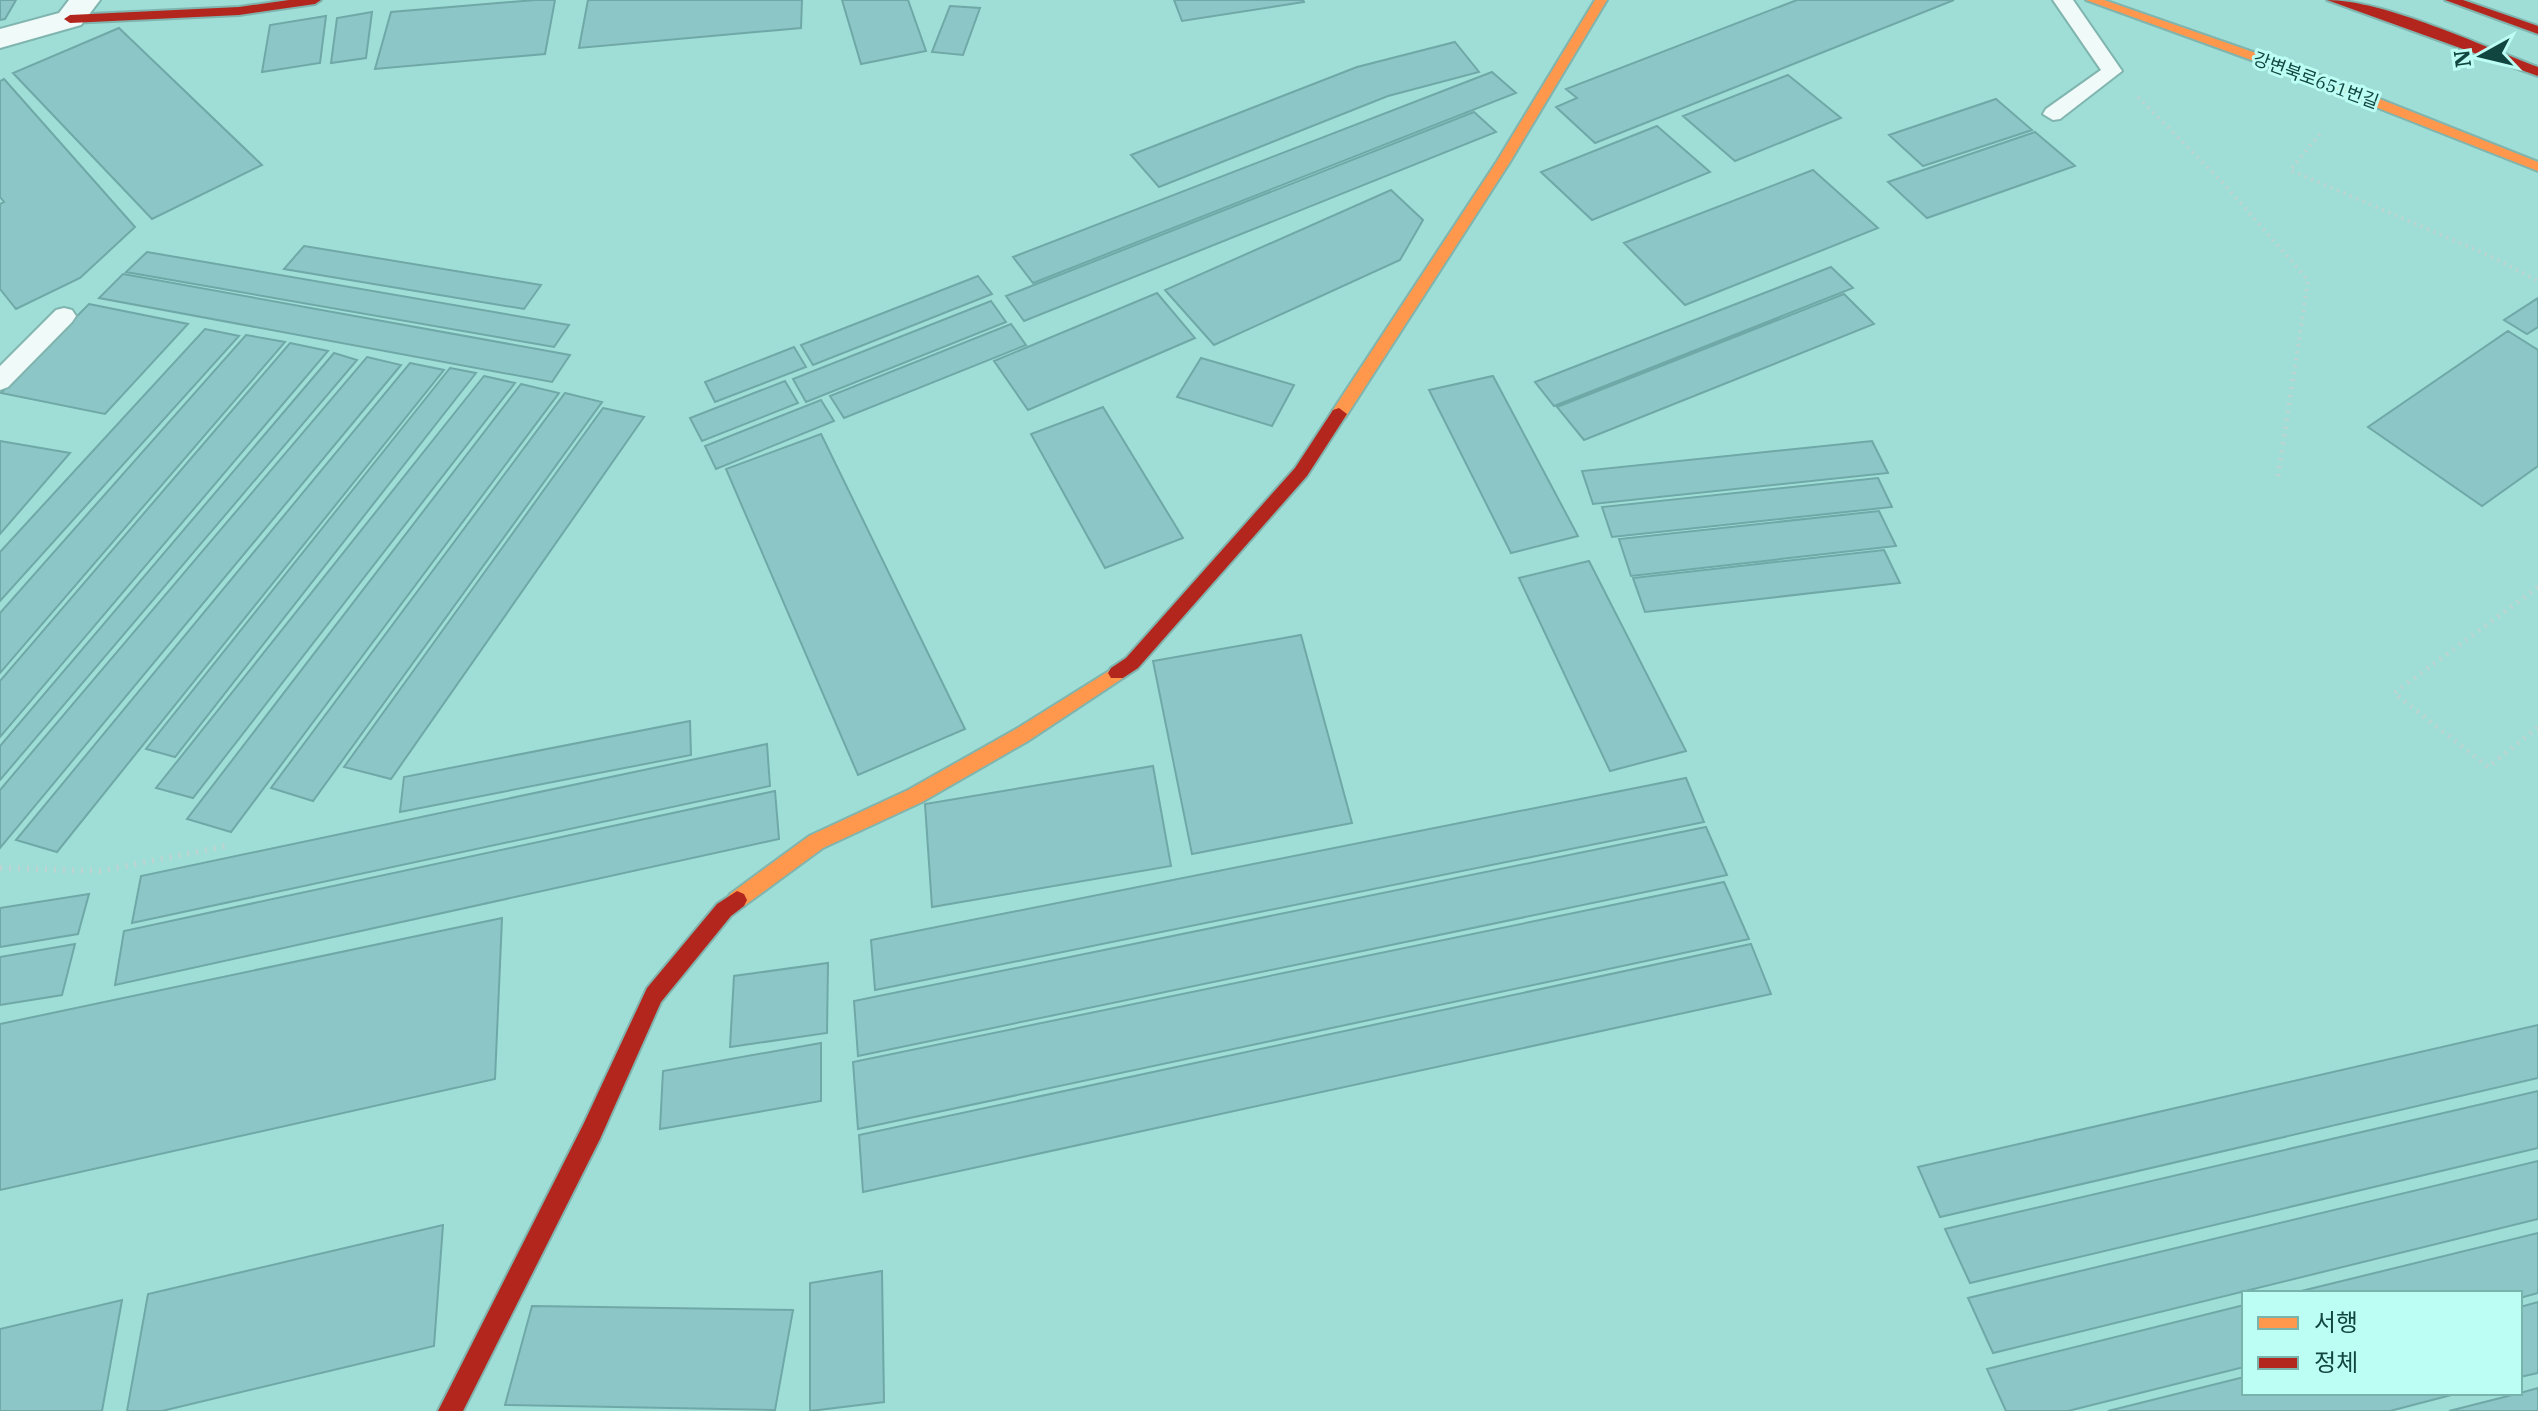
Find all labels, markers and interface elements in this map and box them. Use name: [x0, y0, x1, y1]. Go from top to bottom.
north arrow: [2442, 16, 2522, 96]
street label: 강변북로651번길: [2250, 47, 2382, 113]
text: N: [2446, 48, 2477, 69]
legend: [2242, 1291, 2522, 1395]
text: 서행: [2314, 1306, 2358, 1338]
text: 정체: [2314, 1346, 2358, 1378]

